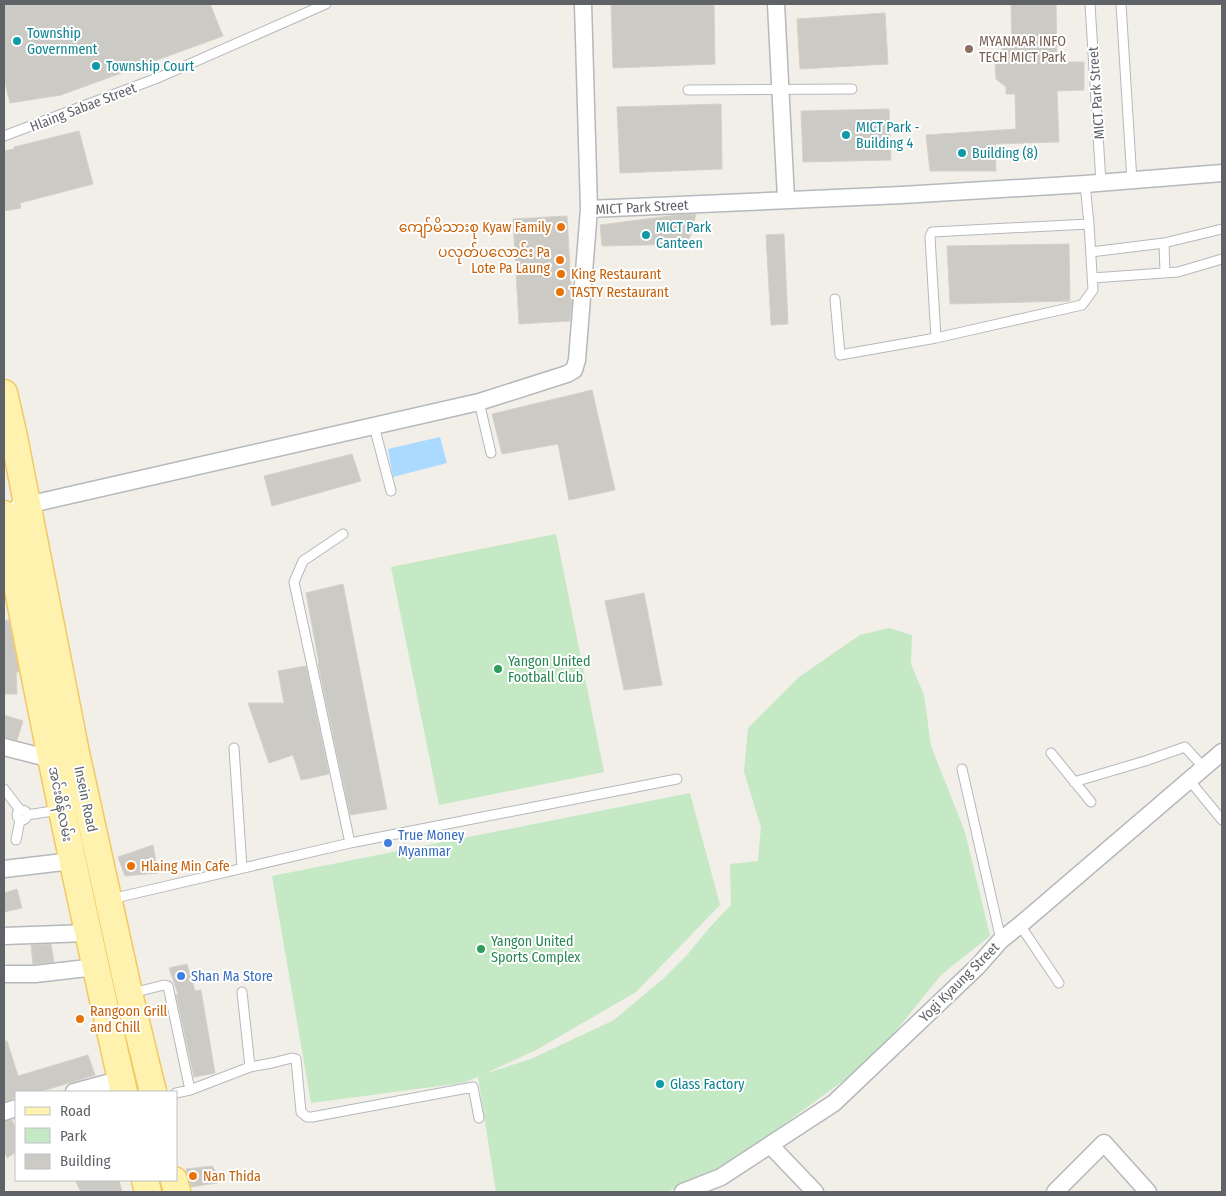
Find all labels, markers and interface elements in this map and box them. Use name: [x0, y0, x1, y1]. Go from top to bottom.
place label: Township Government: [27, 25, 98, 58]
place label: MYANMAR INFO TECH MICT Park: [979, 33, 1066, 66]
marker: Township Government: [11, 35, 23, 47]
marker: MYANMAR INFO TECH MICT Park: [963, 43, 975, 55]
street label: MICT Park Street: [1085, 46, 1108, 140]
place label: Township Court: [106, 58, 195, 75]
marker: Township Court: [90, 60, 102, 72]
street label: Hlaing Sabae Street: [28, 79, 139, 136]
place label: MICT Park - Building 4: [856, 119, 920, 152]
marker: MICT Park - Building 4: [840, 129, 852, 141]
place label: Building (8): [972, 145, 1038, 162]
marker: Building (8): [956, 147, 968, 159]
street label: MICT Park Street: [595, 197, 689, 218]
place label: ကျော်မိသားစု Kyaw Family: [399, 217, 552, 239]
place label: MICT Park Canteen: [656, 219, 712, 252]
marker: ကျော်မိသားစု Kyaw Family: [555, 221, 567, 233]
marker: MICT Park Canteen: [640, 229, 652, 241]
place label: ပလုတ်ပလောင်း Pa Lote Pa Laung: [438, 242, 550, 277]
marker: ပလုတ်ပလောင်း Pa Lote Pa Laung: [554, 254, 566, 266]
place label: King Restaurant: [571, 266, 662, 283]
marker: King Restaurant: [555, 268, 567, 280]
place label: TASTY Restaurant: [570, 284, 669, 301]
marker: TASTY Restaurant: [554, 286, 566, 298]
place label: Yangon United Football Club: [508, 653, 590, 686]
marker: Yangon United Football Club: [492, 663, 504, 675]
street label: Insein Road: [70, 764, 101, 834]
street label: အင်းစိန်လမ်း: [42, 765, 78, 844]
place label: True Money Myanmar: [398, 827, 465, 860]
marker: True Money Myanmar: [382, 837, 394, 849]
place label: Hlaing Min Cafe: [141, 858, 230, 875]
marker: Hlaing Min Cafe: [125, 860, 137, 872]
place label: Yangon United Sports Complex: [491, 933, 581, 966]
street label: Yogi Kyaung Street: [916, 939, 1003, 1026]
marker: Yangon United Sports Complex: [475, 943, 487, 955]
place label: Shan Ma Store: [191, 968, 273, 985]
marker: Shan Ma Store: [175, 970, 187, 982]
place label: Rangoon Grill and Chill: [90, 1003, 168, 1036]
marker: Rangoon Grill and Chill: [74, 1013, 86, 1025]
place label: Glass Factory: [670, 1076, 745, 1093]
marker: Glass Factory: [654, 1078, 666, 1090]
legend: [15, 1091, 178, 1181]
text: Road: [60, 1102, 91, 1120]
text: Park: [60, 1127, 87, 1145]
text: Building: [60, 1152, 111, 1170]
place label: Nan Thida: [203, 1168, 261, 1185]
marker: Nan Thida: [187, 1170, 199, 1182]

